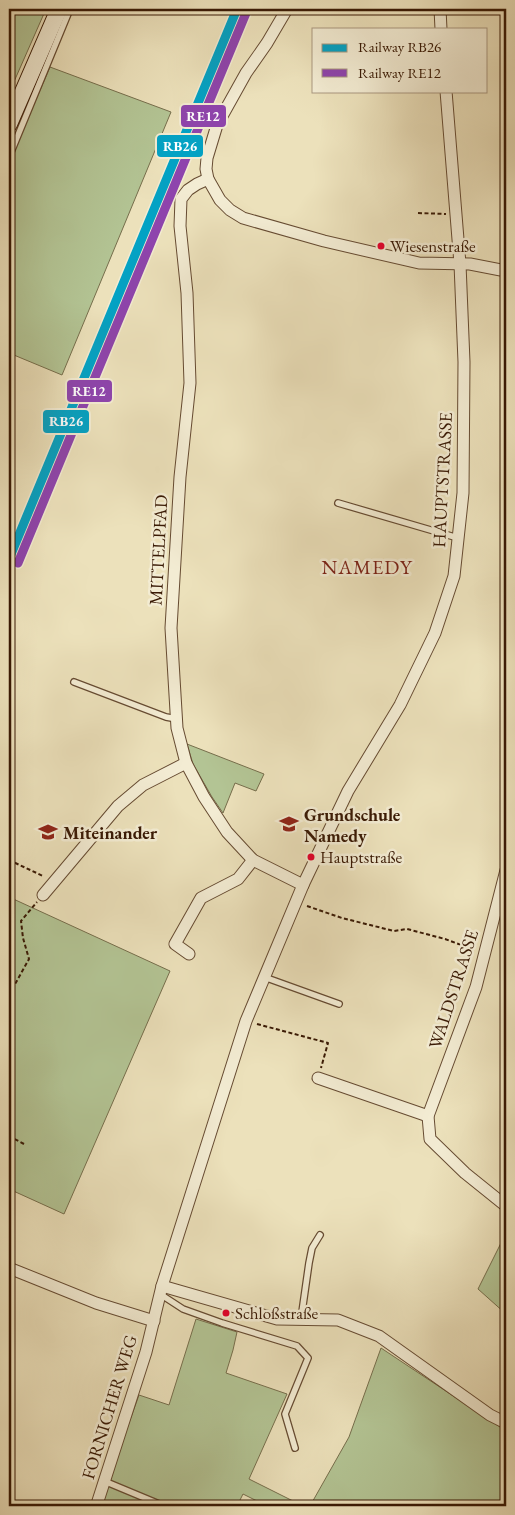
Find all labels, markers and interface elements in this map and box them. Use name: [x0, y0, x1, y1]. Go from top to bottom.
legend: [312, 28, 488, 92]
text: Railway RB26: [358, 37, 441, 56]
text: Railway RE12: [358, 63, 442, 82]
line badge: RE12: [180, 104, 227, 128]
text: RE12: [186, 107, 220, 125]
line badge: RB26: [156, 134, 204, 158]
text: RB26: [163, 137, 198, 155]
place label: Wiesenstraße: [390, 235, 476, 257]
marker: Wiesenstraße: [376, 241, 386, 251]
line badge: RE12: [66, 379, 113, 403]
text: RE12: [72, 382, 106, 400]
line badge: RB26: [42, 409, 90, 434]
text: RB26: [49, 412, 84, 430]
street label: HAUPTSTRASSE: [427, 412, 457, 548]
street label: MITTELPFAD: [144, 494, 172, 606]
district label: NAMEDY: [321, 554, 413, 580]
place label: Grundschule Namedy: [304, 803, 401, 847]
school or university icon: Grundschule Namedy: [278, 813, 300, 835]
school or university icon: Miteinander: [37, 821, 59, 843]
place label: Miteinander: [63, 821, 158, 844]
place label: Hauptstraße: [320, 846, 403, 868]
marker: Hauptstraße: [306, 852, 316, 862]
street label: WALDSTRASSE: [423, 926, 483, 1052]
place label: Schloßstraße: [235, 1302, 318, 1324]
marker: Schloßstraße: [221, 1308, 231, 1318]
street label: FORNICHER WEG: [76, 1332, 142, 1482]

